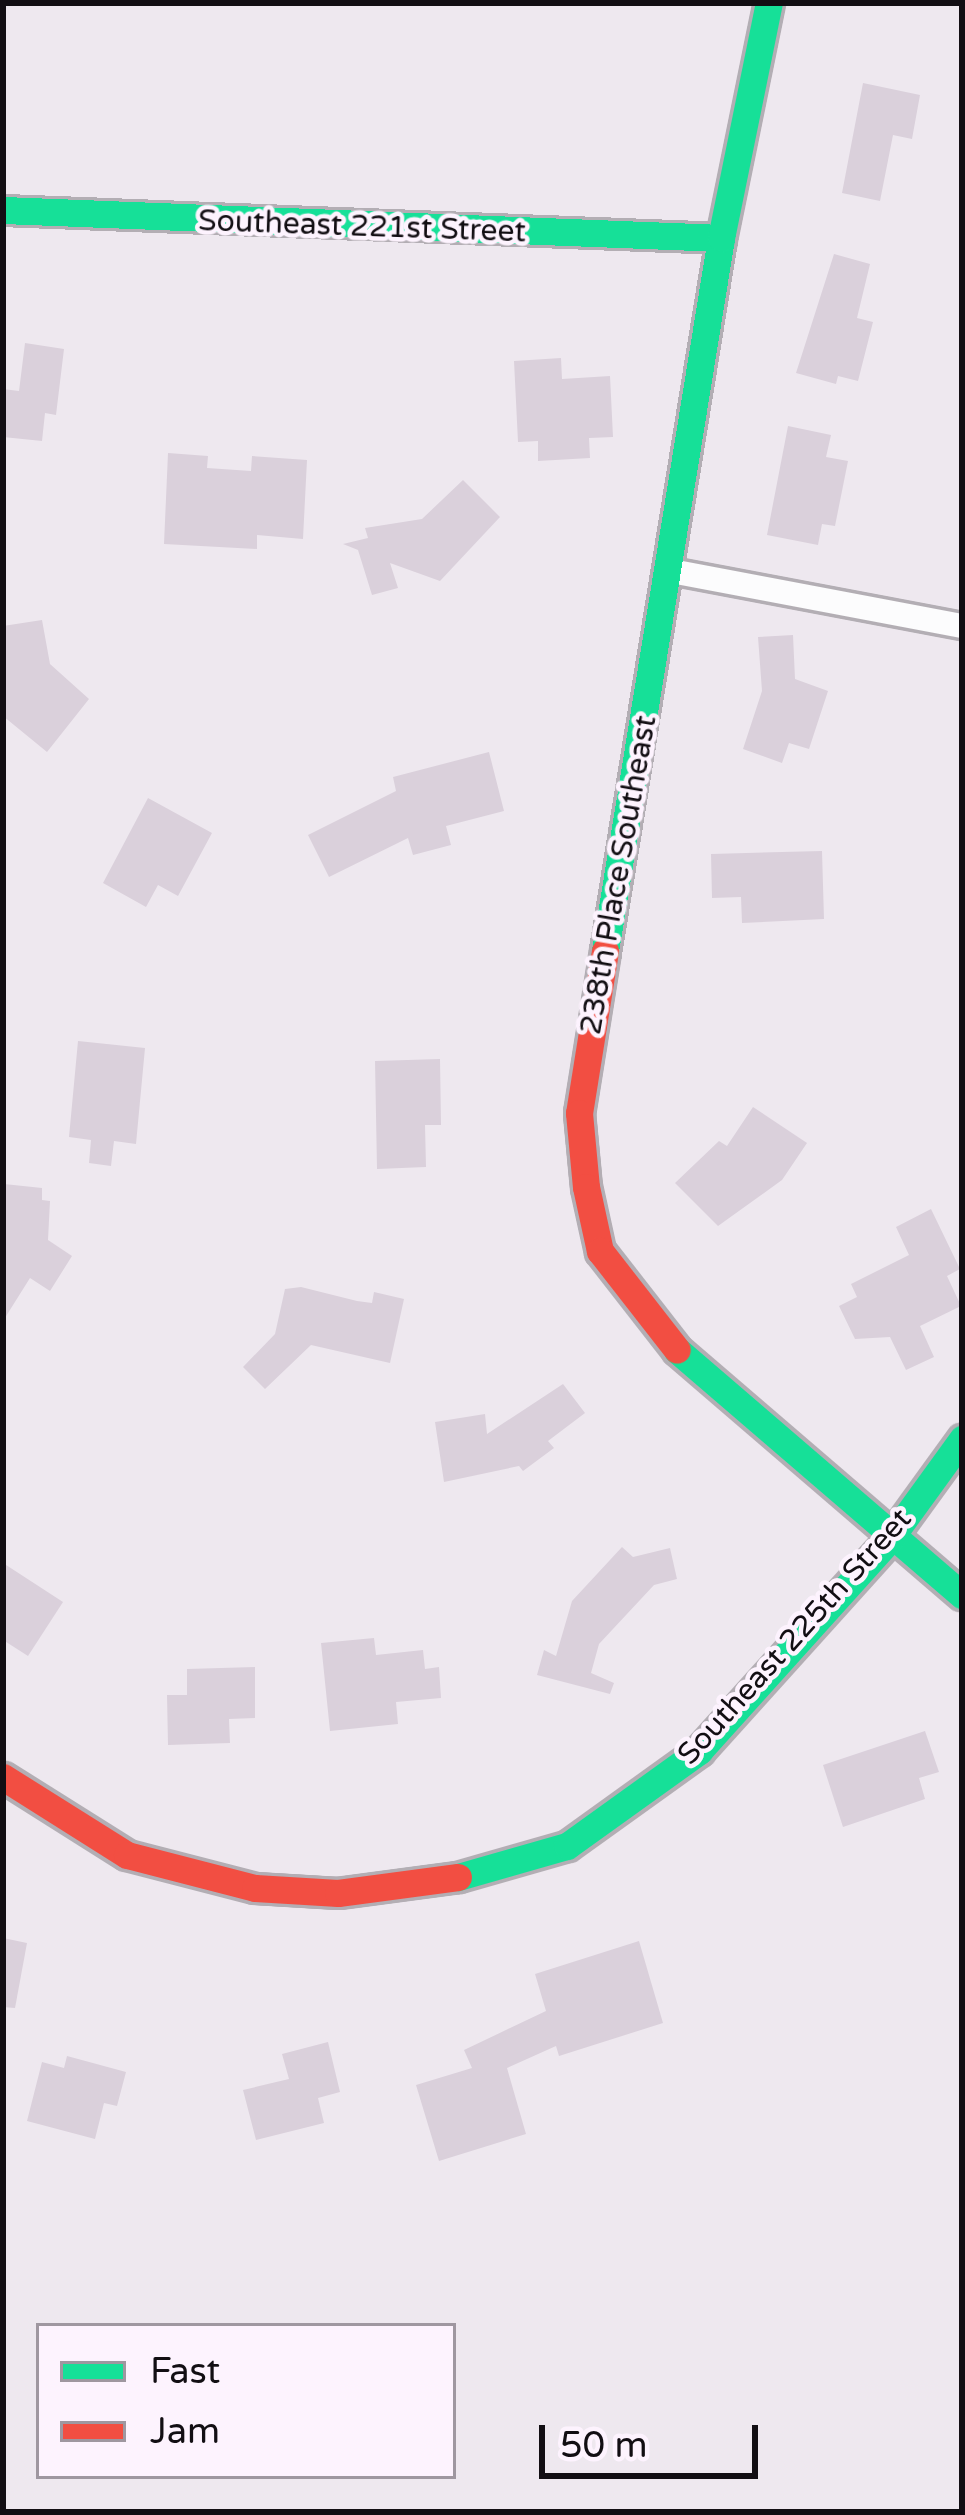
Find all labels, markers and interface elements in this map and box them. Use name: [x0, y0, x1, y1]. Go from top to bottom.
street label: Southeast 221st Street: [198, 203, 526, 251]
street label: 238th Place Southeast: [573, 713, 665, 1037]
street label: Southeast 225th Street: [671, 1502, 919, 1772]
legend: [36, 2323, 456, 2479]
text: Fast: [150, 2350, 220, 2393]
scale bar: [545, 2401, 764, 2475]
text: Jam: [150, 2410, 220, 2453]
text: 50 m: [560, 2424, 648, 2467]

